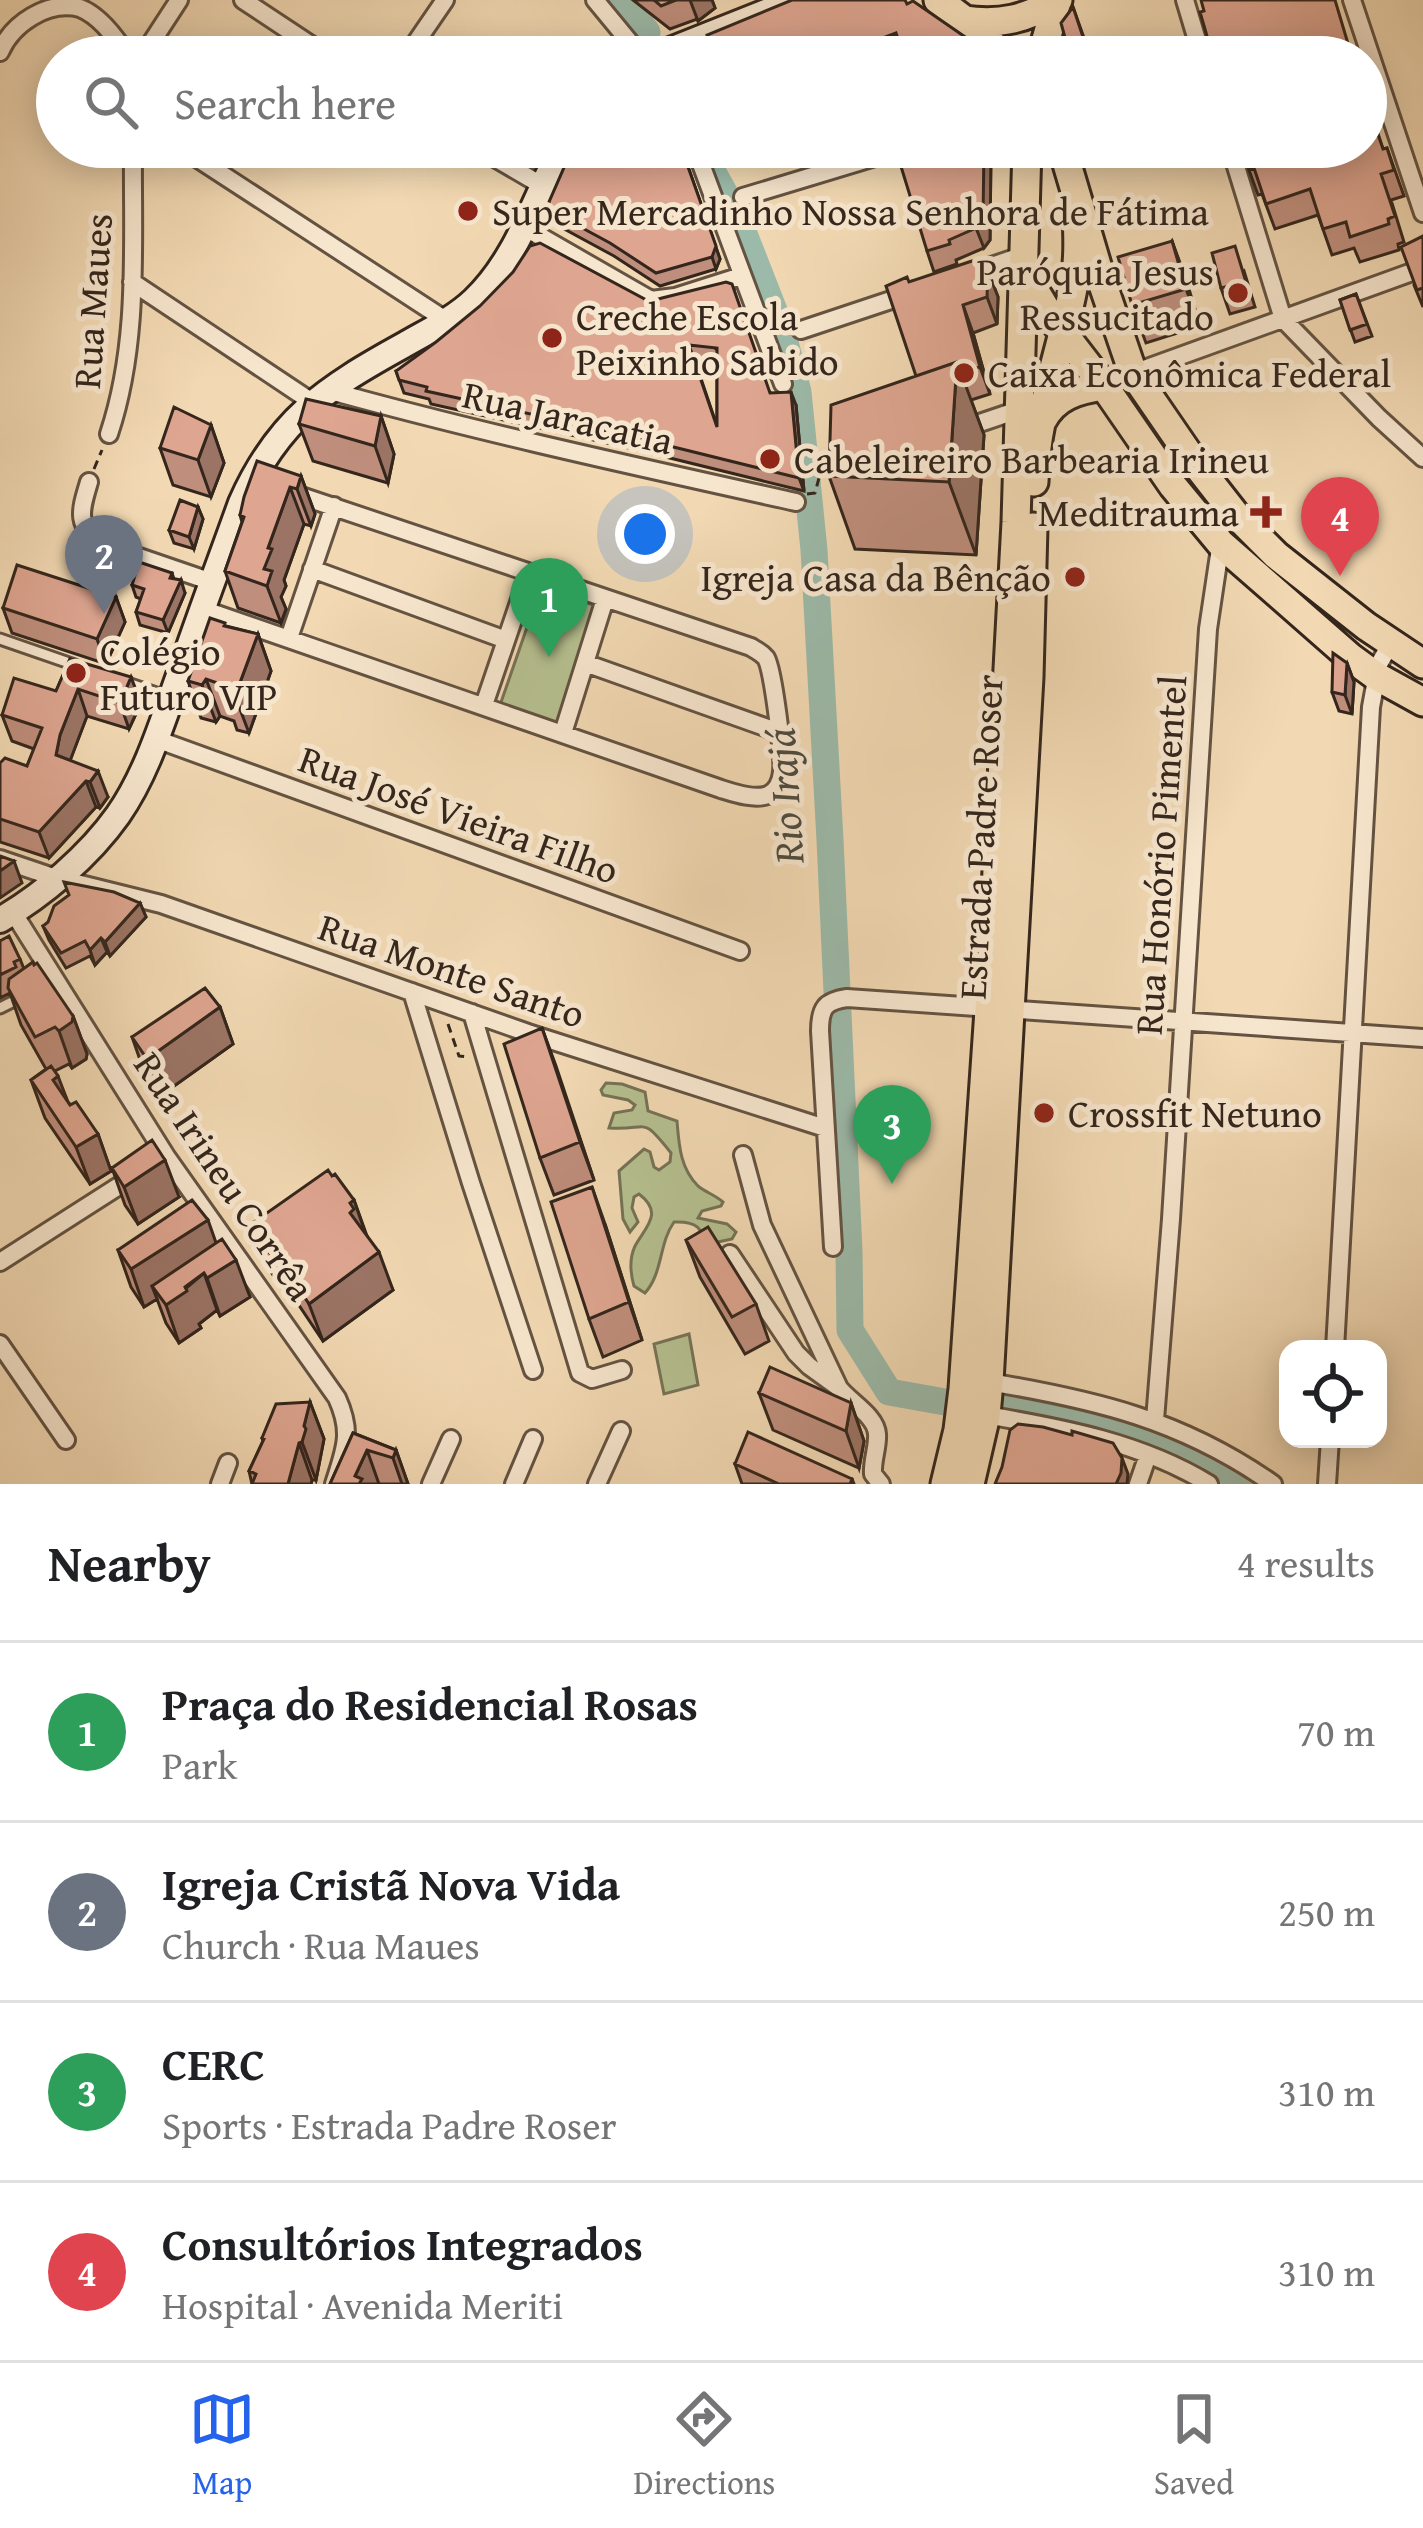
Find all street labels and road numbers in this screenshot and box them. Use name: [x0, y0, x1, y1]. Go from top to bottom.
street label: Rua Maues: [57, 211, 126, 391]
street label: Rua Jaracatia: [457, 365, 679, 469]
street label: Estrada Padre Roser: [943, 673, 1016, 1001]
street label: Rua Honório Pimentel: [1118, 673, 1201, 1037]
street label: Rua José Vieira Filho: [291, 729, 627, 898]
street label: Rua Monte Santo: [311, 897, 593, 1042]
street label: Rua Irineu Corrêa: [121, 1040, 330, 1312]

